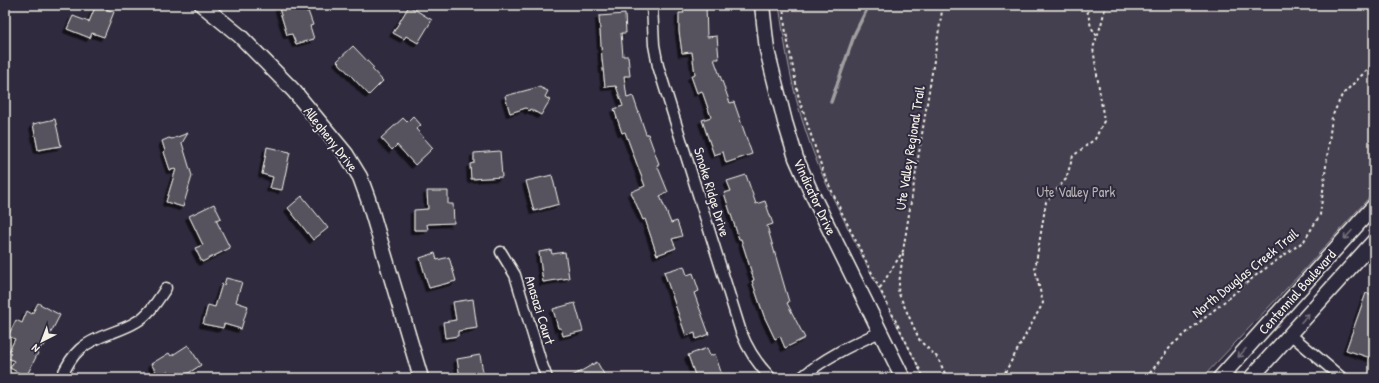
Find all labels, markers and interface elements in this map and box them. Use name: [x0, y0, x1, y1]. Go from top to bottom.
street label: Ute Valley Regional Trail: [890, 84, 930, 211]
street label: Allegheny Drive: [299, 102, 363, 176]
street label: Smoke Ridge Drive: [689, 145, 735, 240]
street label: Vindicator Drive: [789, 155, 842, 238]
park label: Ute Valley Park: [1037, 182, 1116, 202]
street label: North Douglas Creek Trail: [1187, 224, 1303, 322]
one-way arrow: [1344, 230, 1353, 240]
street label: Centennial Boulevard: [1254, 245, 1340, 338]
street label: Anasazi Court: [521, 273, 560, 347]
one-way arrow: [1300, 313, 1310, 323]
north arrow: [22, 321, 62, 361]
text: N: [28, 341, 42, 356]
one-way arrow: [1238, 348, 1247, 358]

